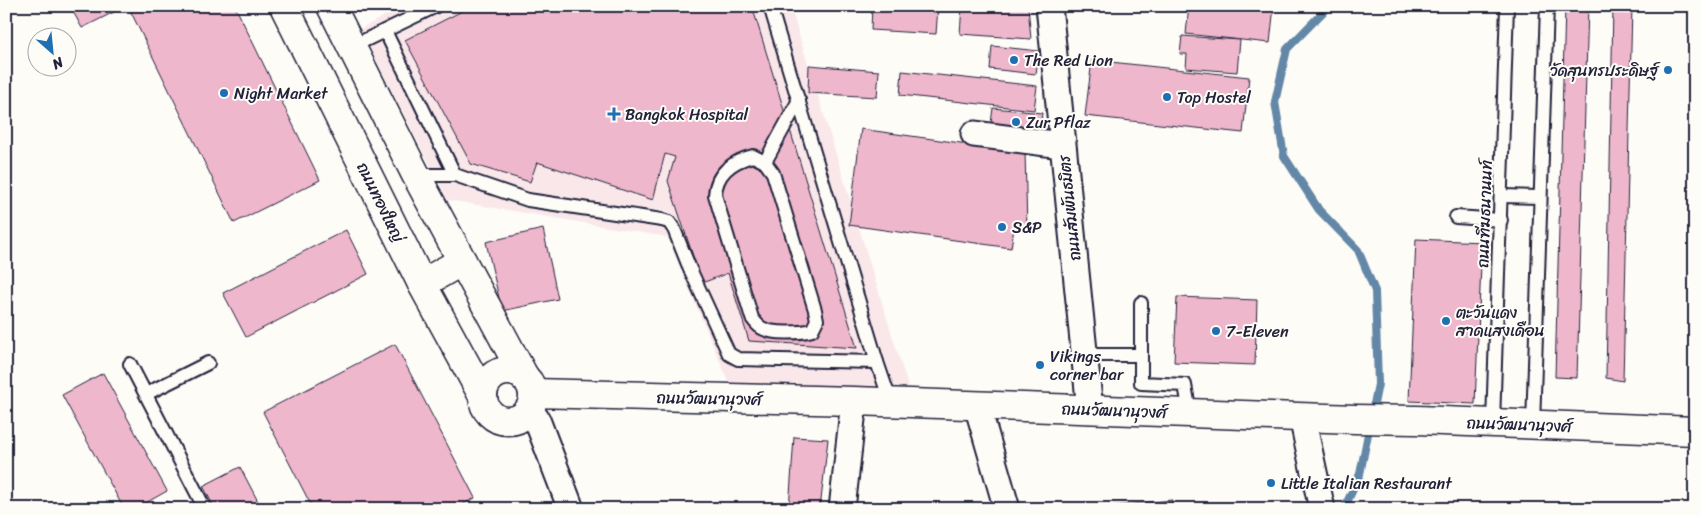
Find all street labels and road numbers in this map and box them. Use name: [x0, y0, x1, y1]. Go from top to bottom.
street label: ถนนสัมพันธมิตร: [1049, 153, 1089, 262]
street label: ถนนทองใหญ่: [349, 157, 413, 248]
street label: ถนนฑีฆธนานนท์: [1468, 157, 1501, 269]
street label: ถนนวัฒนานุวงศ์: [656, 383, 765, 414]
street label: ถนนวัฒนานุวงศ์: [1061, 394, 1170, 427]
street label: ถนนวัฒนานุวงศ์: [1466, 408, 1575, 441]

